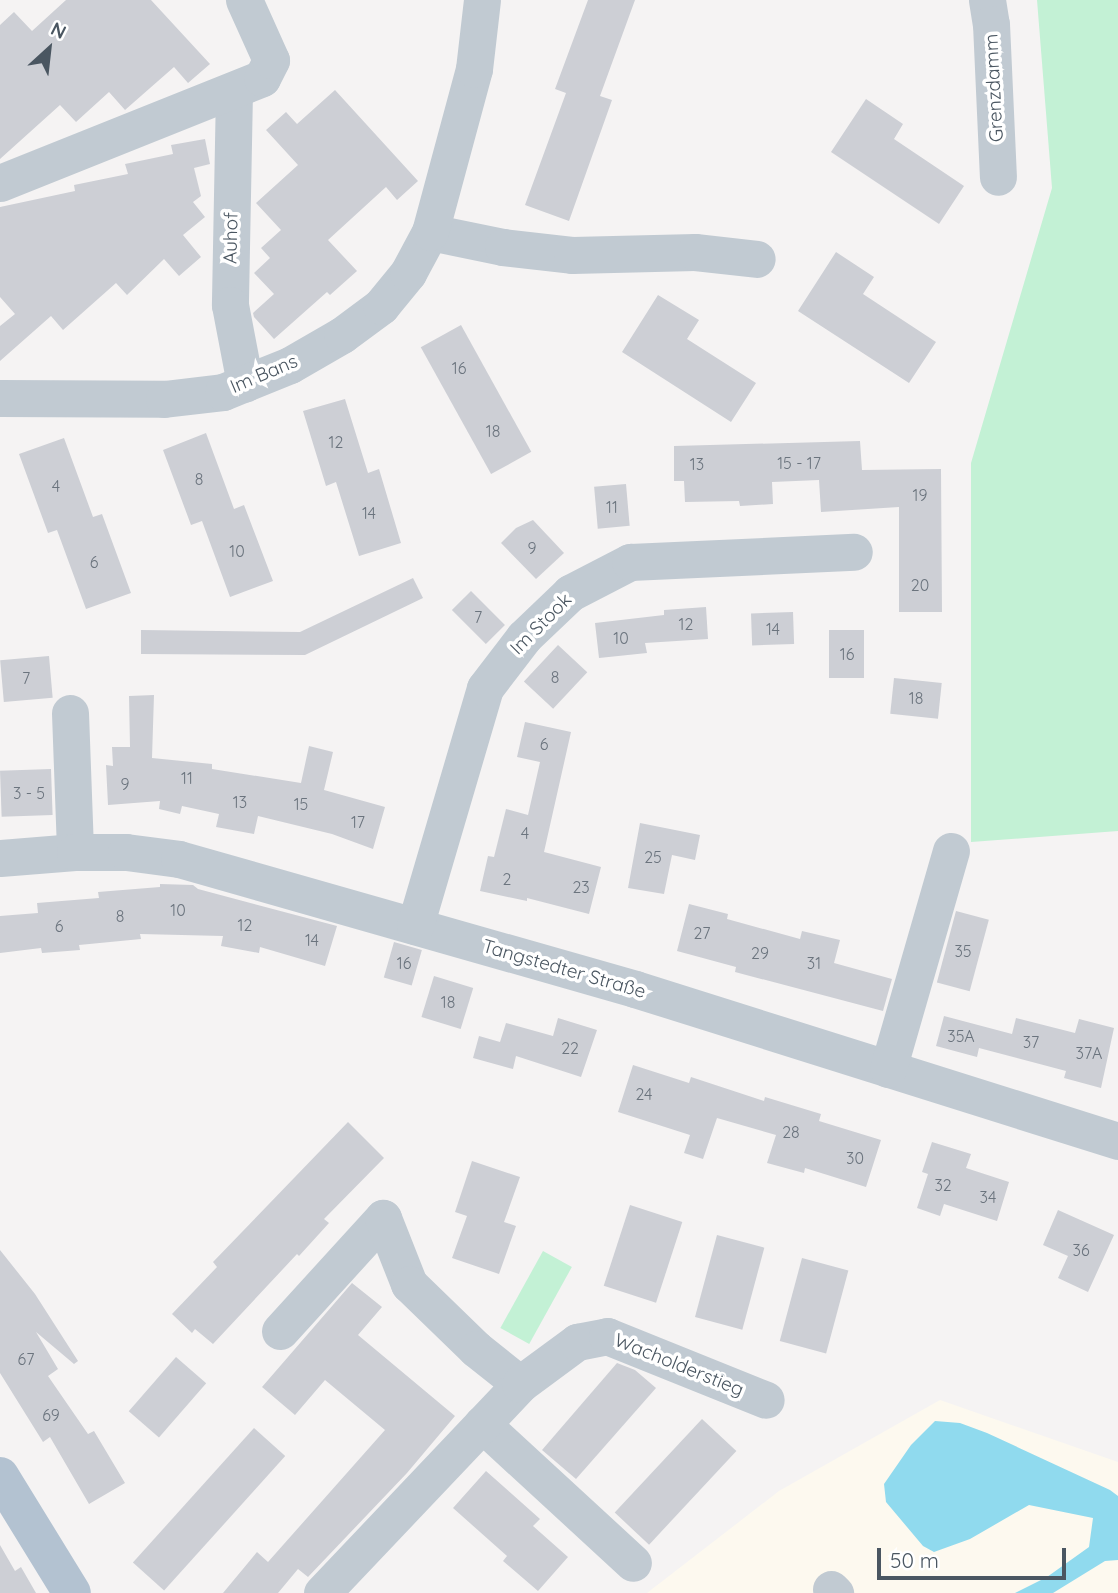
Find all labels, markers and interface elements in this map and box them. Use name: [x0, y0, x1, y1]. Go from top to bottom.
north arrow: [14, 14, 84, 84]
text: N: [47, 16, 70, 44]
street label: Grenzdamm: [980, 33, 1008, 143]
street label: Auhof: [219, 212, 243, 264]
street label: Im Bans: [227, 350, 301, 398]
house number: 16: [452, 358, 466, 378]
house number: 18: [486, 421, 500, 441]
house number: 12: [329, 432, 343, 452]
house number: 15 - 17: [777, 453, 821, 473]
house number: 13: [690, 454, 704, 474]
house number: 8: [195, 469, 203, 489]
house number: 4: [52, 476, 60, 496]
house number: 19: [913, 485, 927, 505]
house number: 11: [606, 497, 618, 517]
house number: 14: [362, 503, 376, 523]
house number: 9: [528, 538, 536, 558]
house number: 10: [229, 541, 245, 561]
house number: 6: [90, 552, 98, 572]
house number: 20: [911, 575, 929, 595]
street label: Im Stook: [506, 589, 576, 659]
house number: 7: [474, 607, 482, 627]
house number: 12: [679, 614, 693, 634]
house number: 14: [766, 619, 780, 639]
house number: 10: [613, 628, 629, 648]
house number: 16: [840, 644, 854, 664]
house number: 8: [551, 667, 559, 687]
house number: 7: [22, 668, 30, 688]
house number: 18: [909, 688, 923, 708]
house number: 6: [540, 734, 548, 754]
house number: 11: [181, 768, 193, 788]
house number: 9: [121, 774, 129, 794]
house number: 3 - 5: [13, 783, 45, 803]
house number: 13: [233, 792, 247, 812]
house number: 15: [294, 794, 308, 814]
house number: 17: [351, 812, 365, 832]
house number: 4: [521, 823, 529, 843]
house number: 25: [644, 847, 662, 867]
house number: 2: [503, 869, 511, 889]
house number: 23: [572, 877, 590, 897]
house number: 10: [170, 900, 186, 920]
house number: 8: [116, 906, 124, 926]
house number: 12: [238, 915, 252, 935]
house number: 6: [55, 916, 63, 936]
house number: 27: [694, 923, 710, 943]
house number: 14: [305, 930, 319, 950]
street label: Tangstedter Straße: [480, 935, 648, 1003]
house number: 35: [954, 941, 972, 961]
house number: 29: [751, 943, 769, 963]
house number: 16: [397, 953, 411, 973]
house number: 31: [807, 953, 821, 973]
house number: 18: [441, 992, 455, 1012]
house number: 35A: [947, 1026, 975, 1046]
house number: 37: [1023, 1032, 1039, 1052]
house number: 22: [561, 1038, 579, 1058]
house number: 37A: [1076, 1043, 1102, 1063]
house number: 24: [635, 1084, 653, 1104]
house number: 28: [782, 1122, 800, 1142]
house number: 30: [846, 1148, 864, 1168]
house number: 32: [934, 1175, 952, 1195]
house number: 34: [980, 1187, 996, 1207]
house number: 36: [1073, 1240, 1089, 1260]
street label: Wacholderstieg: [611, 1329, 747, 1401]
house number: 67: [18, 1349, 34, 1369]
house number: 69: [42, 1405, 60, 1425]
scale bar: [880, 1534, 1069, 1578]
text: 50 m: [890, 1547, 939, 1573]

